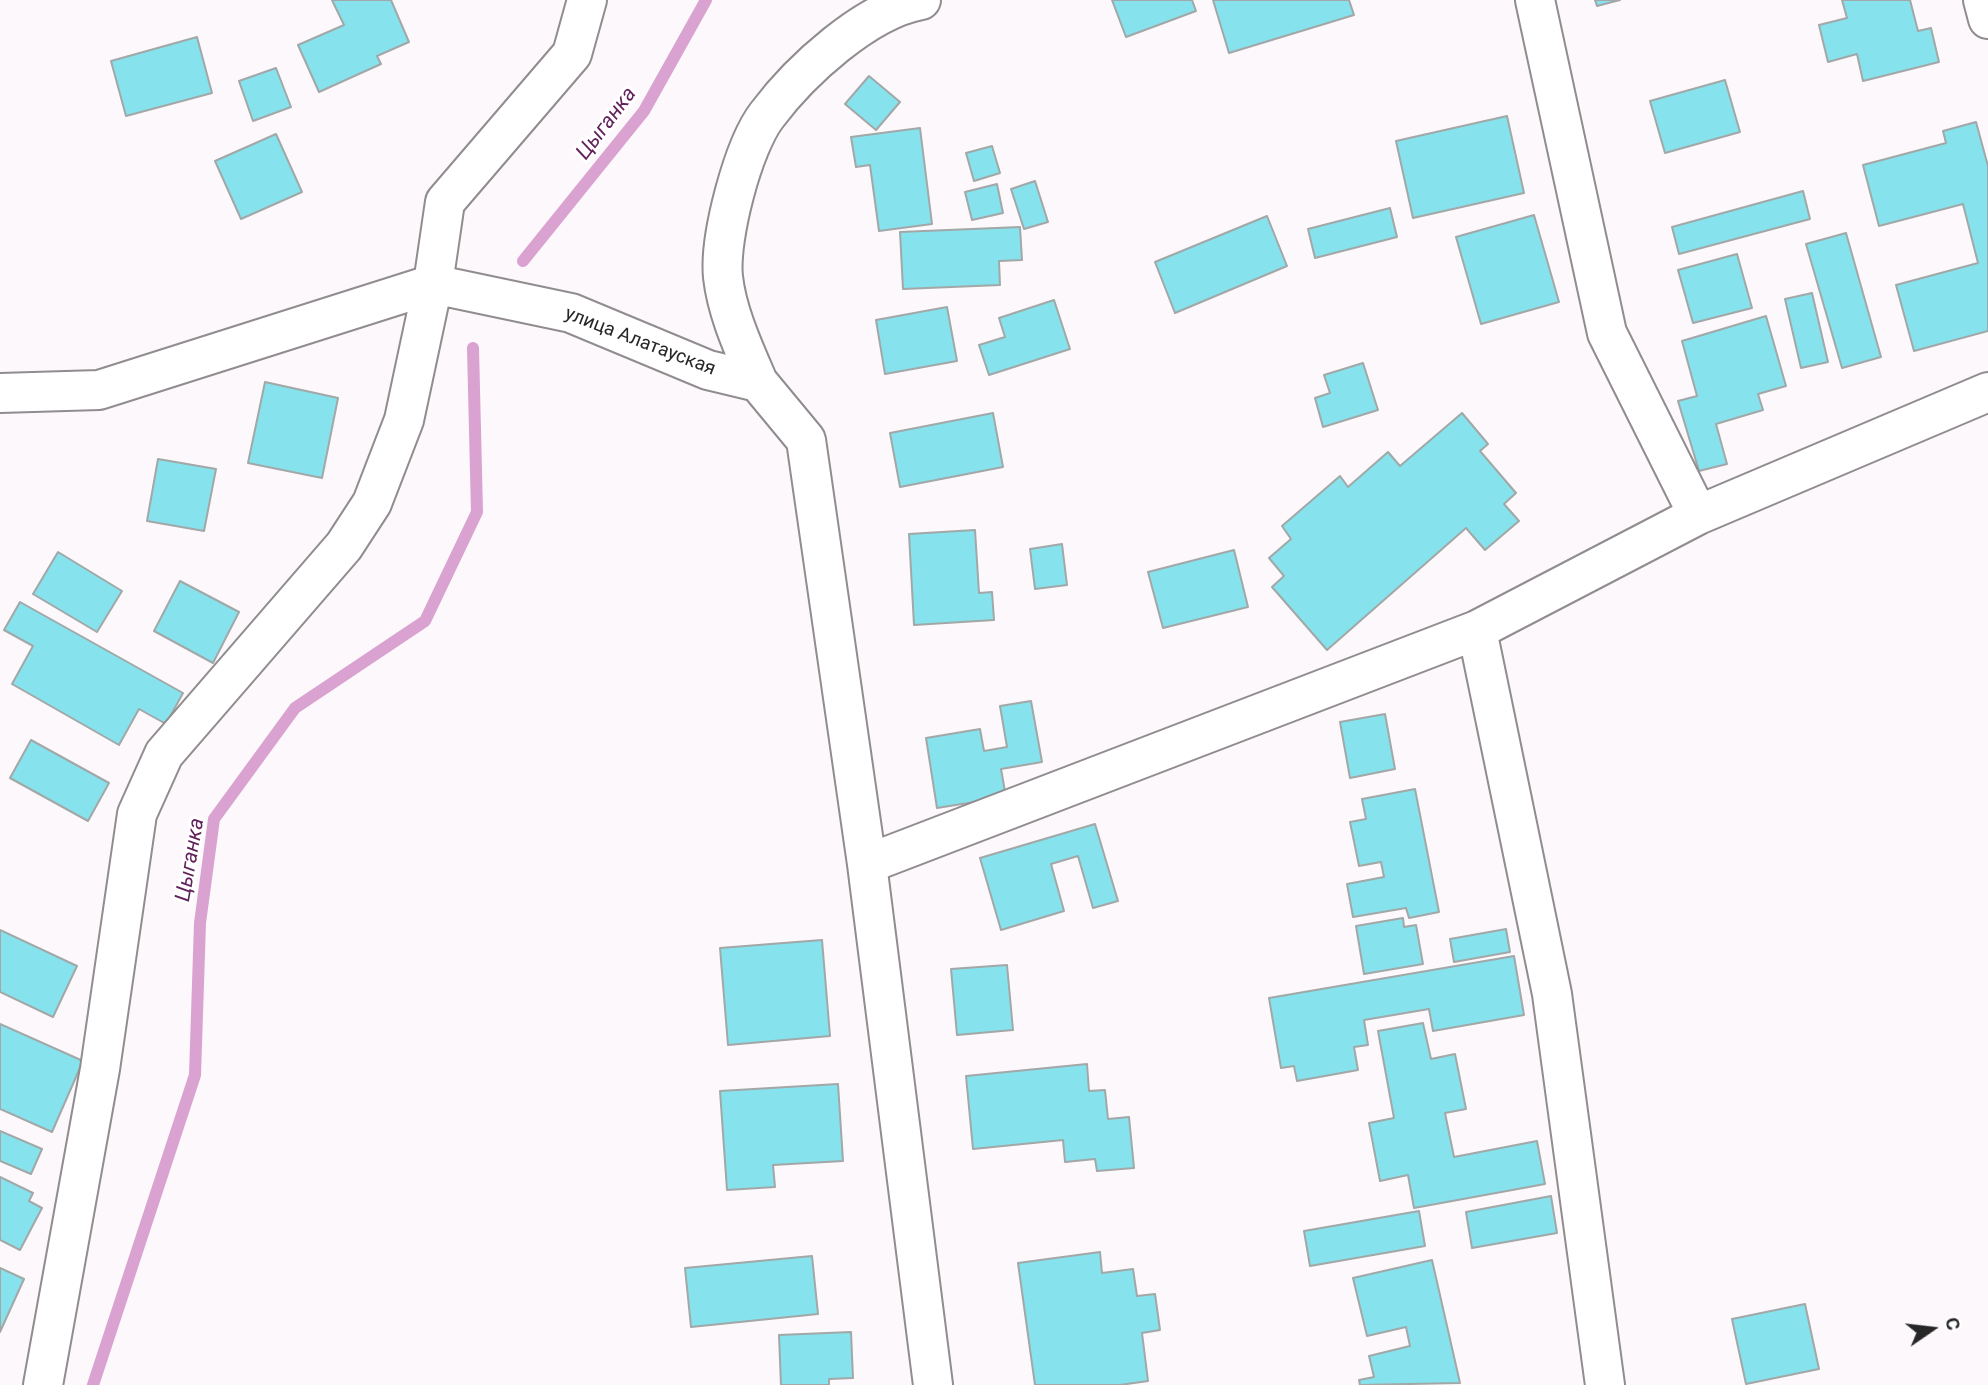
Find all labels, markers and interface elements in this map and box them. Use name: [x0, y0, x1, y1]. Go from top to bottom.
water label: Цыганка: [572, 83, 642, 165]
street label: улица Алатауская: [561, 303, 719, 381]
water label: Цыганка: [171, 816, 211, 904]
north arrow: [1897, 1294, 1967, 1364]
text: С: [1940, 1315, 1966, 1333]

